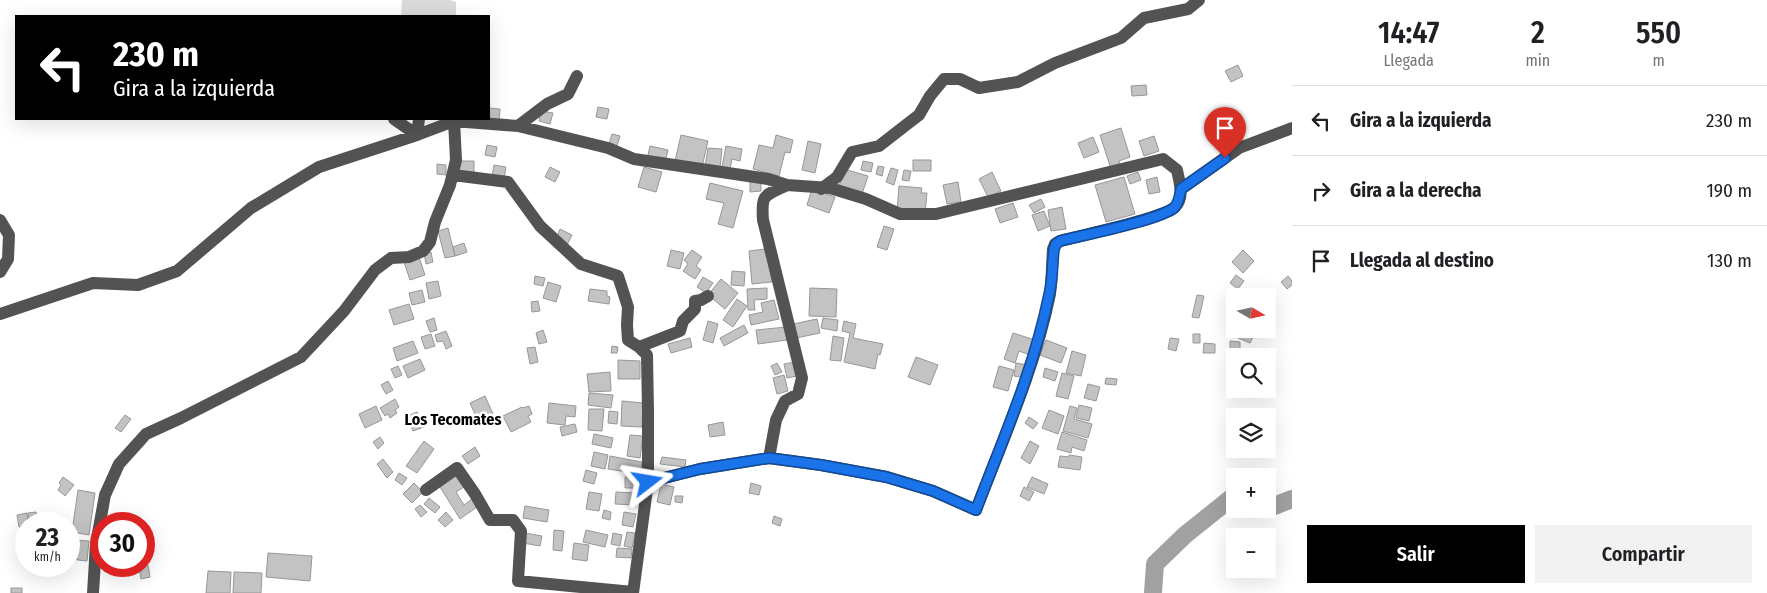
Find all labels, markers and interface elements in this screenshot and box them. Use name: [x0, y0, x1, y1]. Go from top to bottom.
text: 14:47: [1378, 15, 1439, 51]
text: 2: [1531, 15, 1545, 51]
text: 550: [1636, 15, 1681, 51]
text: 230 m: [113, 33, 199, 75]
icon: left: [30, 35, 95, 100]
text: Llegada: [1383, 51, 1434, 70]
text: min: [1525, 51, 1550, 70]
text: m: [1652, 51, 1665, 70]
text: Gira a la izquierda: [113, 75, 275, 102]
pin: [1204, 107, 1246, 158]
icon: left: [1307, 107, 1335, 135]
text: Gira a la izquierda: [1350, 109, 1492, 132]
text: 230 m: [1706, 109, 1752, 132]
icon: arrive: [1211, 114, 1239, 142]
icon: right: [1307, 177, 1335, 205]
text: Gira a la derecha: [1350, 179, 1482, 202]
text: 190 m: [1706, 179, 1752, 202]
icon: arrive: [1307, 247, 1335, 275]
text: Llegada al destino: [1350, 249, 1494, 272]
text: 130 m: [1707, 249, 1752, 272]
north arrow: [1226, 288, 1276, 338]
map controls: [1226, 288, 1276, 578]
button: search: [1226, 348, 1276, 398]
button: layers: [1226, 408, 1276, 458]
district label: Los Tecomates: [405, 410, 501, 429]
position arrow: [621, 455, 673, 507]
button: +: [1226, 468, 1276, 518]
speed limit sign: 30: [90, 512, 155, 577]
text: 23: [36, 523, 59, 553]
button: Salir: [1307, 525, 1525, 583]
button: Compartir: [1535, 525, 1752, 583]
button: −: [1226, 528, 1276, 578]
text: km/h: [34, 550, 61, 564]

